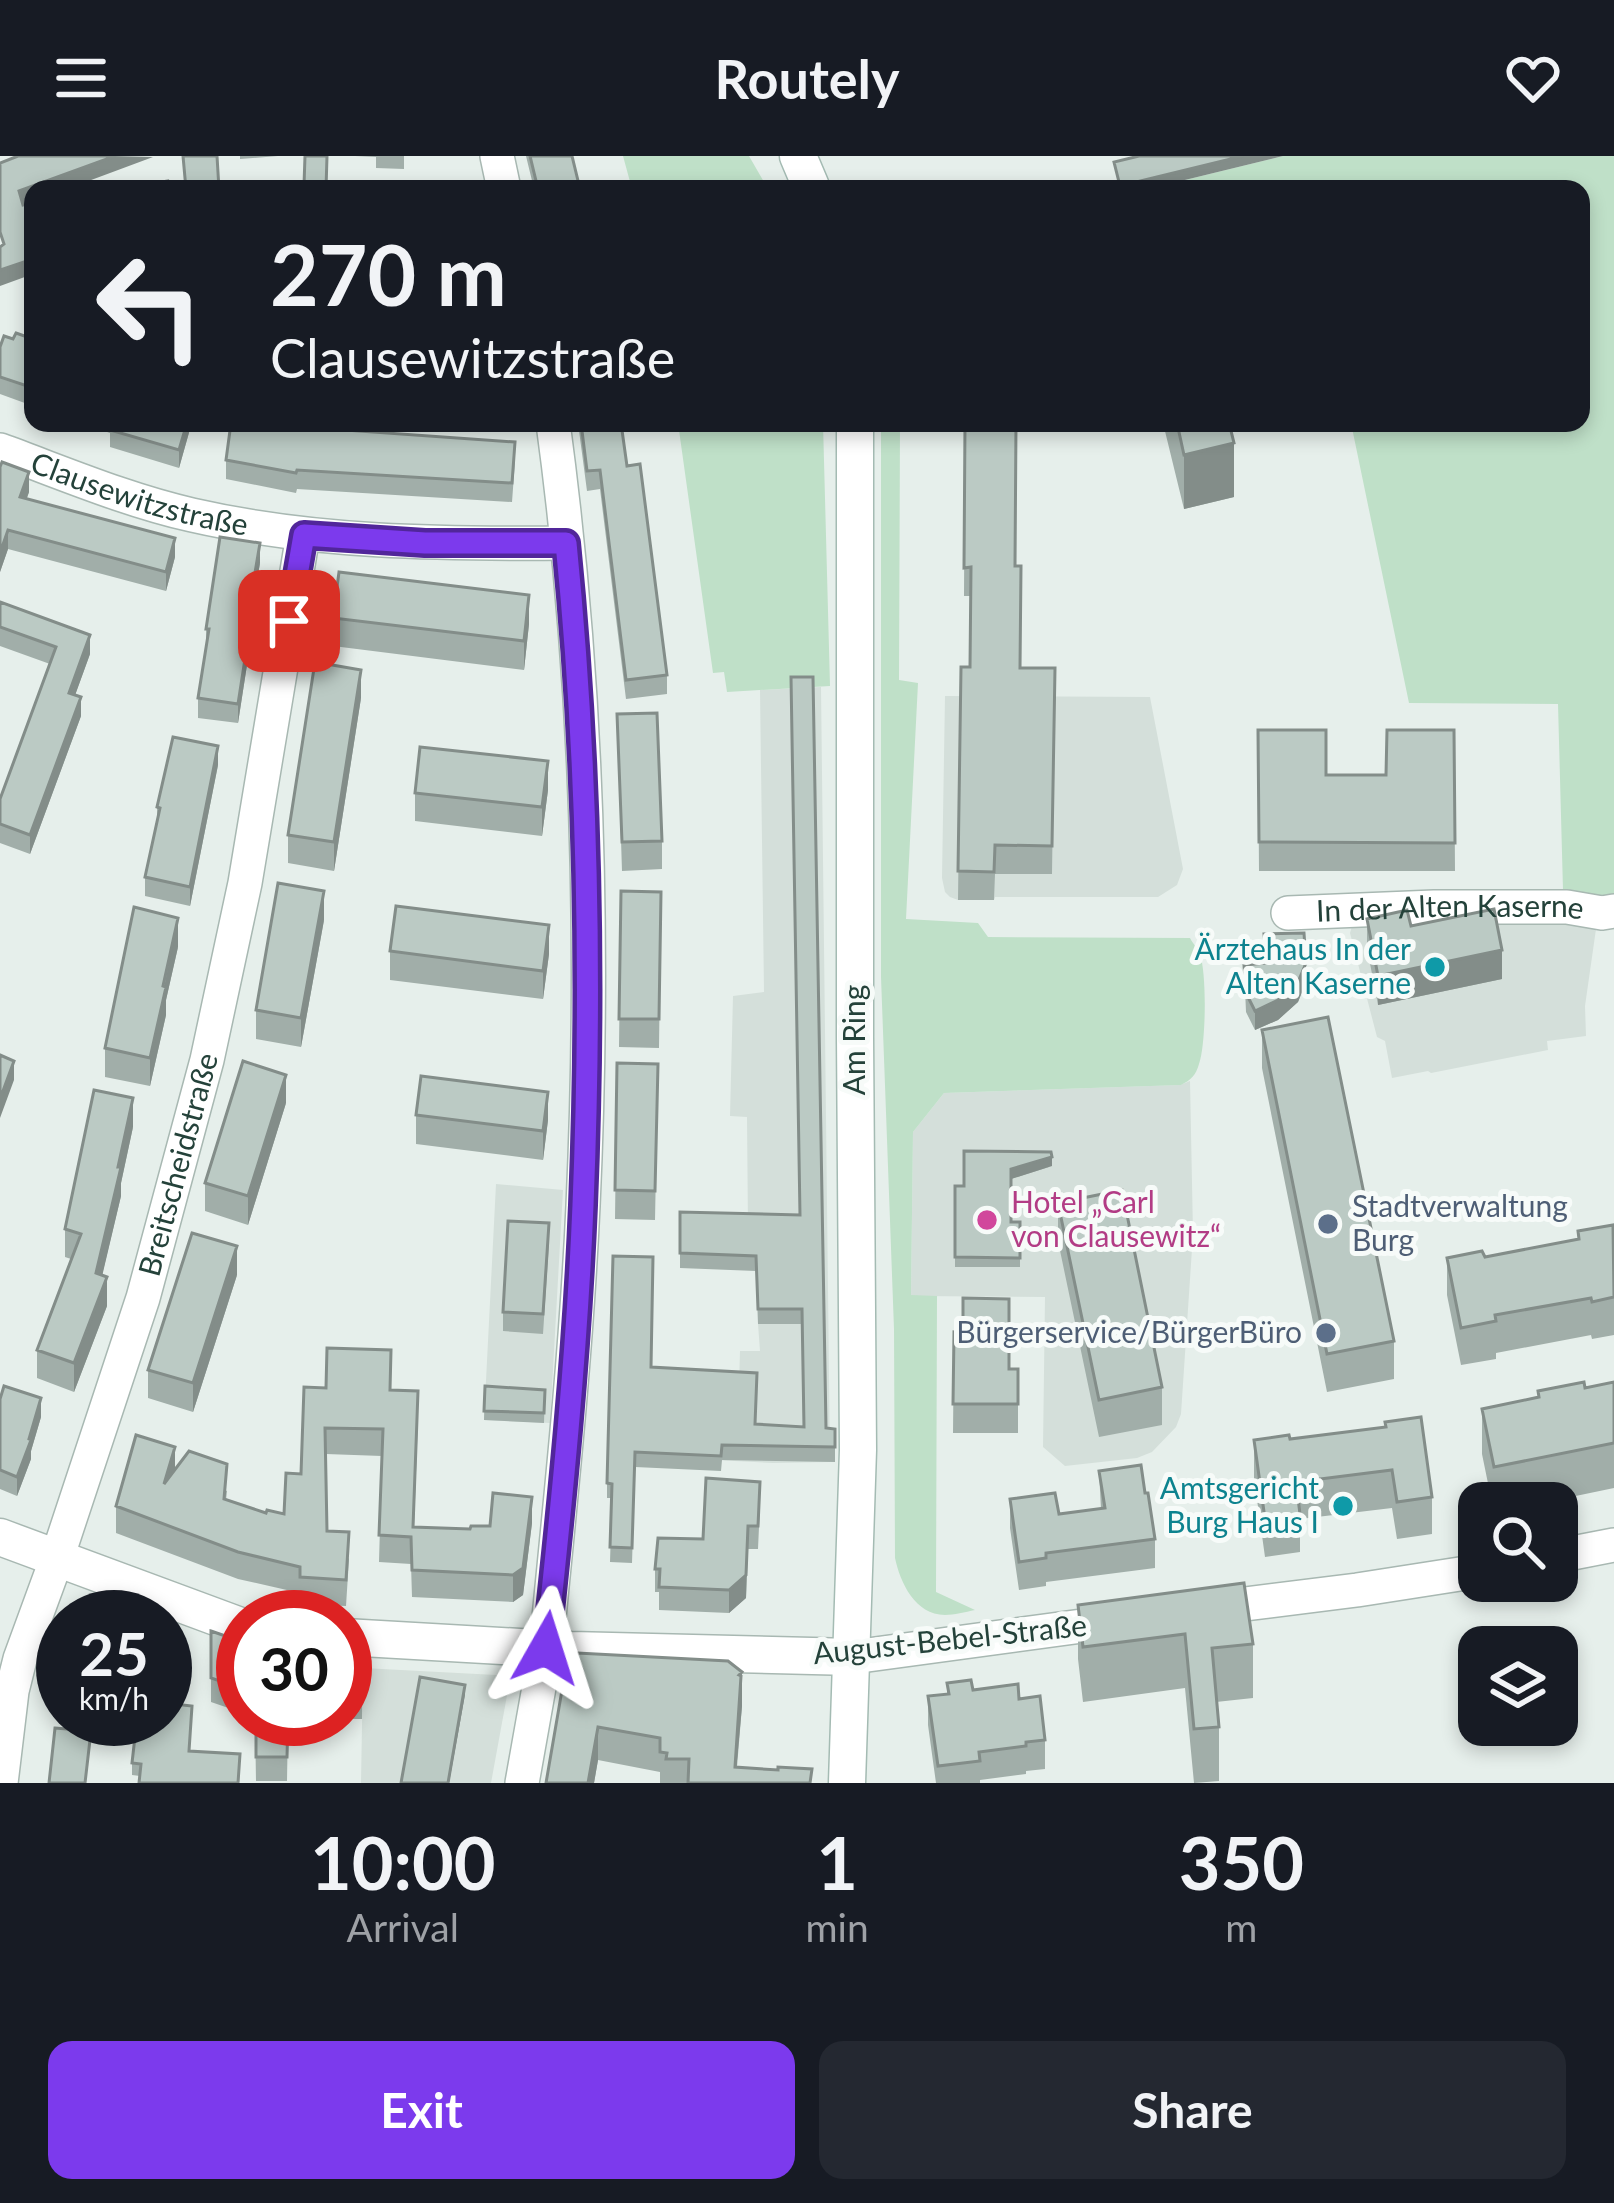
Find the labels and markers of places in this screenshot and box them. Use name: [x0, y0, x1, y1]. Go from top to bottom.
pin: [238, 570, 340, 672]
place label: Ärztehaus In der Alten Kaserne: [1195, 930, 1411, 1000]
marker: Ärztehaus In der Alten Kaserne: [1422, 954, 1448, 980]
place label: Hotel „Carl von Clausewitz“: [1011, 1183, 1221, 1253]
place label: Stadtverwaltung Burg: [1352, 1187, 1568, 1257]
marker: Hotel „Carl von Clausewitz“: [974, 1207, 1000, 1233]
marker: Stadtverwaltung Burg: [1315, 1211, 1341, 1237]
place label: Bürgerservice/BürgerBüro: [956, 1313, 1302, 1349]
marker: Bürgerservice/BürgerBüro: [1313, 1320, 1339, 1346]
place label: Amtsgericht Burg Haus I: [1160, 1469, 1319, 1539]
marker: Amtsgericht Burg Haus I: [1330, 1493, 1356, 1519]

